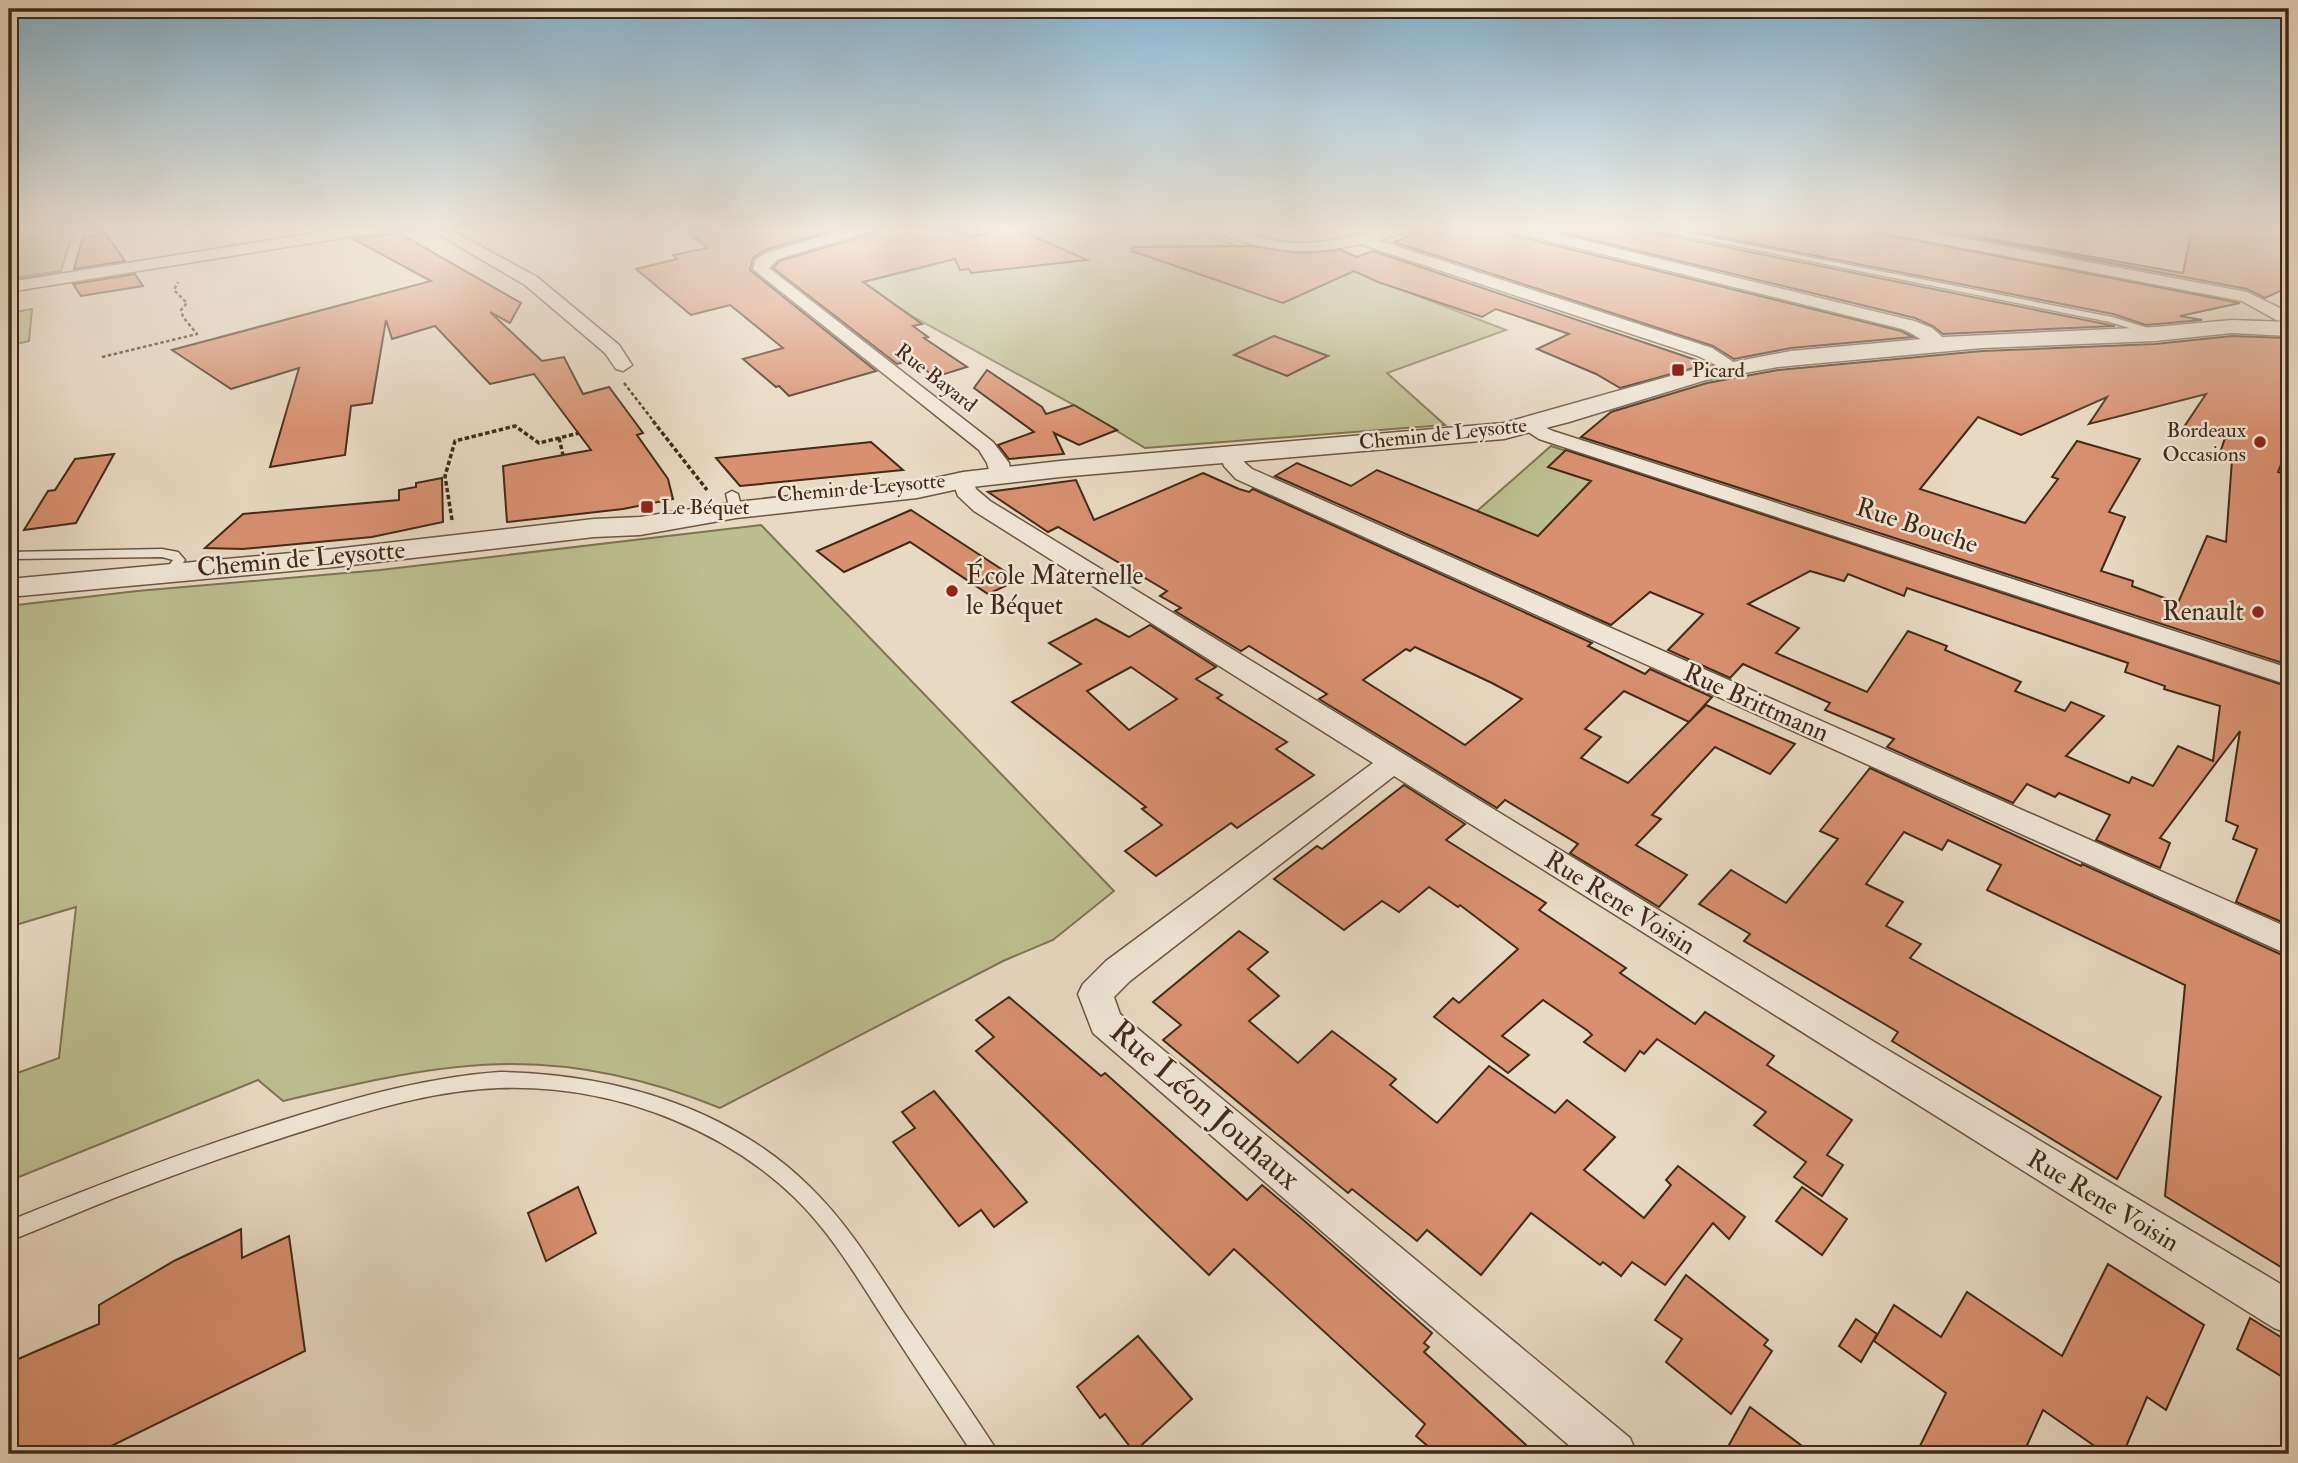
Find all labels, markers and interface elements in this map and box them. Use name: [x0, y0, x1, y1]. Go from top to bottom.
street label: Rue Bayard: [890, 338, 983, 419]
place label: Picard: [1692, 357, 1745, 384]
marker: Picard: [1670, 362, 1686, 378]
street label: Chemin de Leysotte: [1358, 412, 1529, 456]
place label: Bordeaux Occasions: [2163, 417, 2247, 468]
marker: Bordeaux Occasions: [2252, 434, 2268, 450]
street label: Chemin de Leysotte: [776, 467, 946, 509]
street label: Rue Bouche: [1852, 491, 1982, 561]
place label: Le Béquet: [661, 494, 750, 521]
marker: Le Béquet: [639, 499, 655, 515]
street label: Chemin de Leysotte: [196, 534, 407, 584]
place label: École Maternelle le Béquet: [966, 558, 1144, 622]
marker: École Maternelle le Béquet: [944, 583, 960, 599]
place label: Renault: [2162, 596, 2244, 628]
marker: Renault: [2250, 604, 2266, 620]
street label: Rue Brittmann: [1678, 657, 1834, 749]
street label: Rue Rene Voisin: [1539, 844, 1701, 962]
street label: Rue Léon Jouhaux: [1102, 1011, 1308, 1199]
street label: Rue Rene Voisin: [2021, 1143, 2185, 1259]

